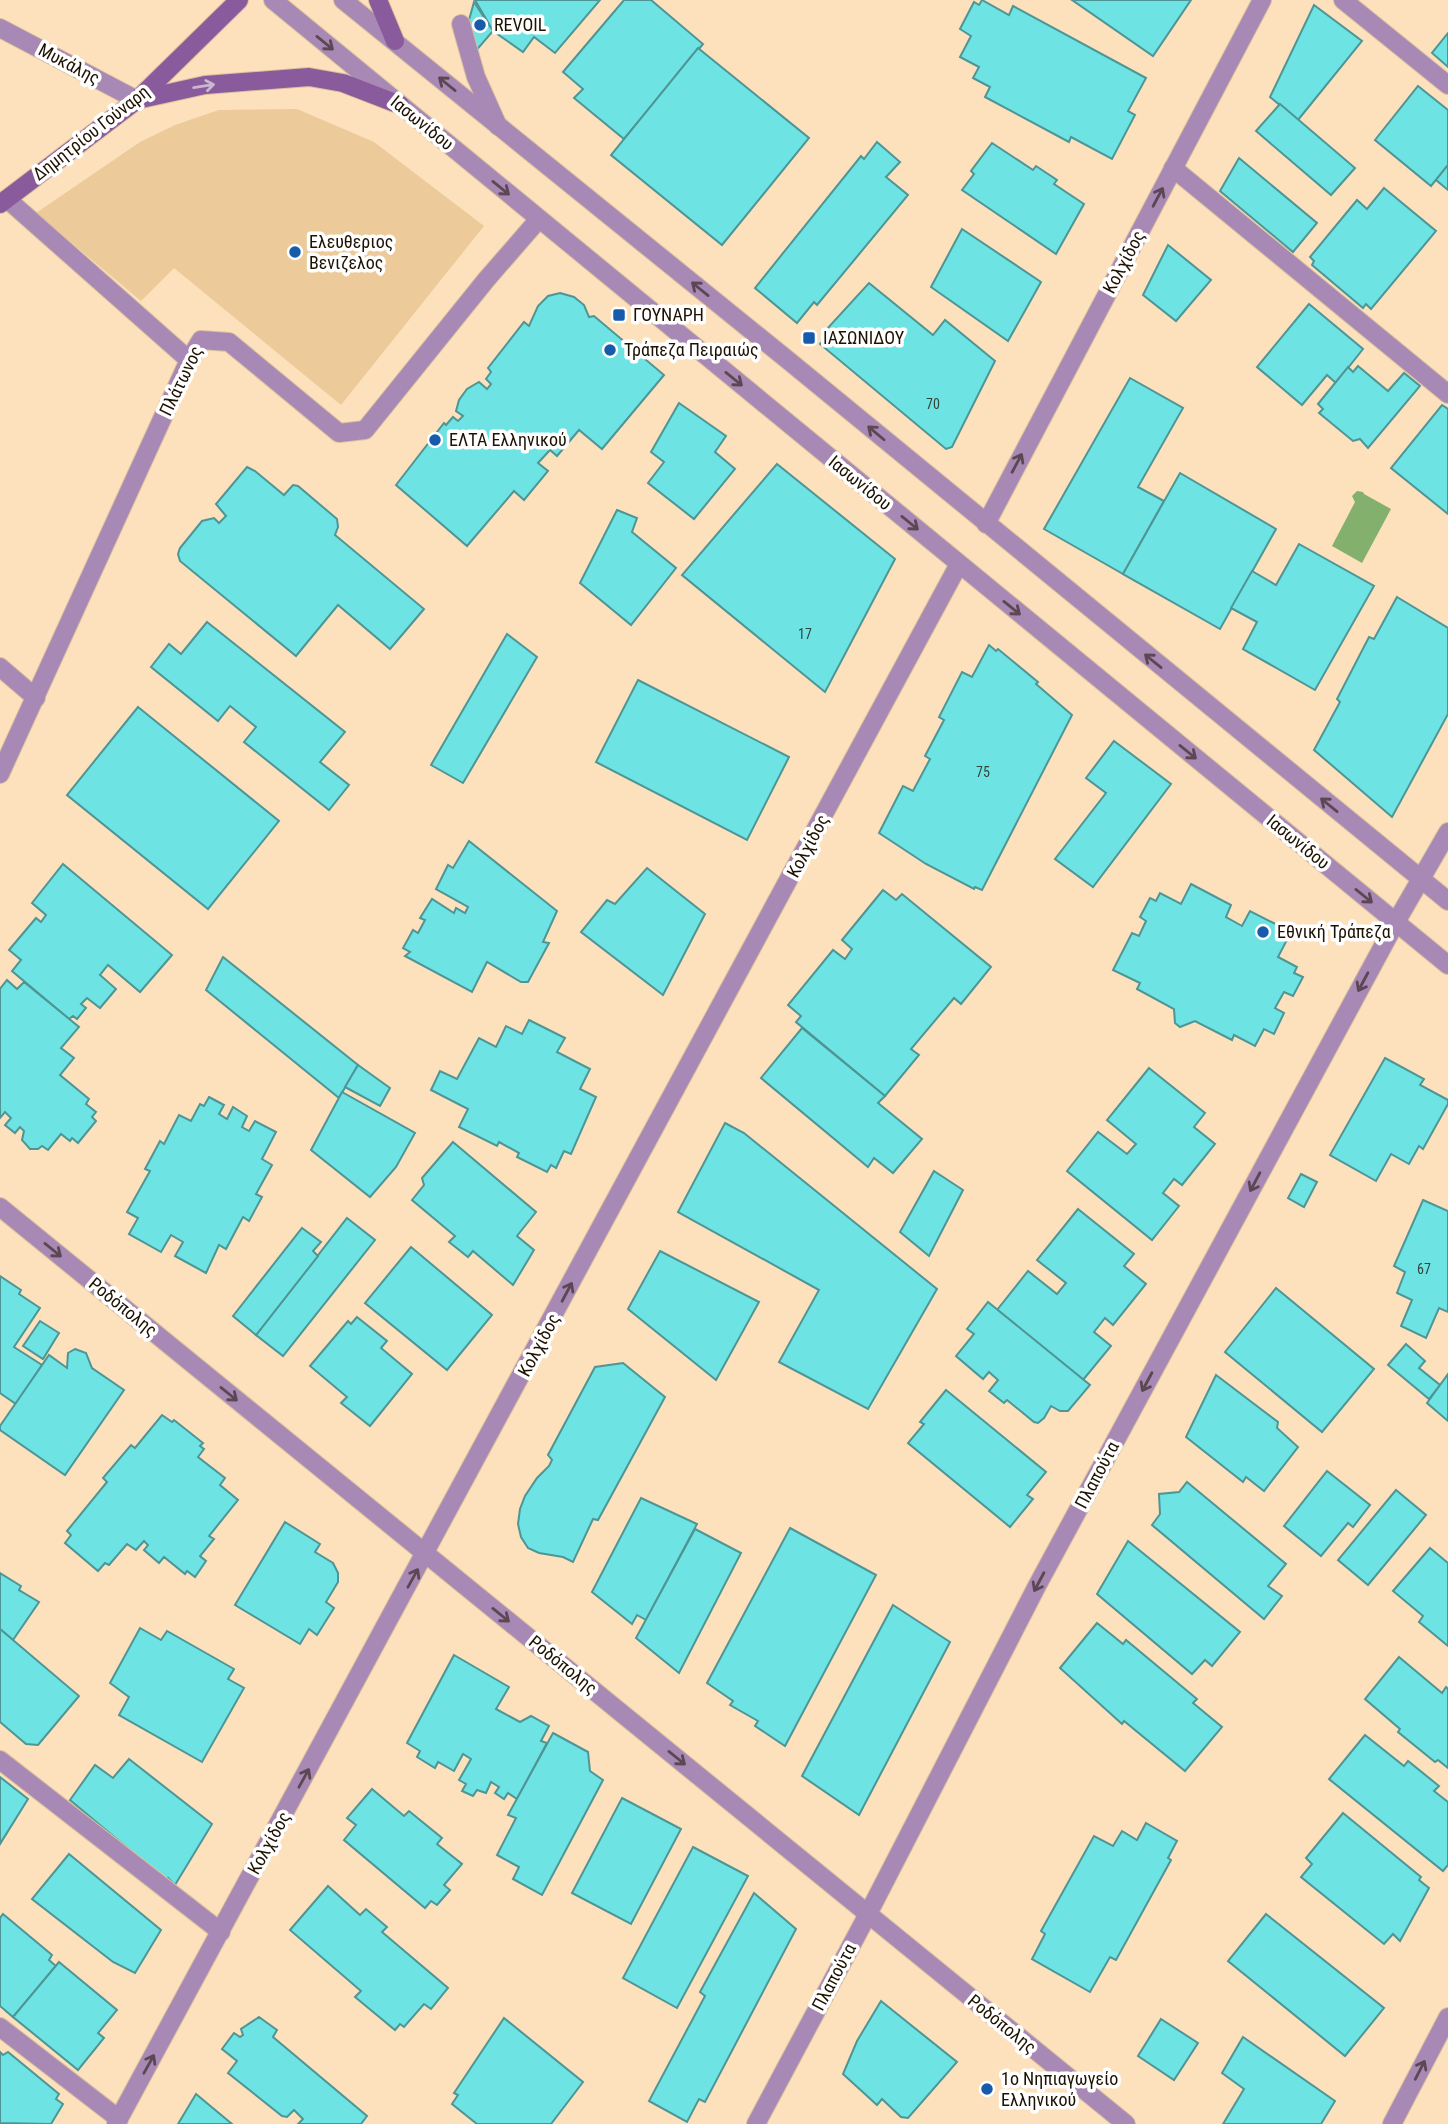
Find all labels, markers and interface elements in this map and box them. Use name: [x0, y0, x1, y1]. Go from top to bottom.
place label: REVOIL: [494, 14, 547, 35]
marker: REVOIL: [472, 17, 488, 33]
one-way arrow: [316, 36, 334, 51]
street label: Μυκάλης: [35, 39, 103, 88]
one-way arrow: [439, 77, 457, 92]
one-way arrow: [192, 79, 215, 92]
street label: Δημητρίου Γούναρη: [28, 81, 153, 185]
street label: Ιασωνίδου: [387, 91, 458, 154]
one-way arrow: [492, 180, 510, 196]
one-way arrow: [1151, 187, 1165, 208]
street label: Κολχίδος: [1098, 227, 1149, 297]
place label: Ελευθεριος Βενιζελος: [309, 231, 393, 273]
marker: Ελευθεριος Βενιζελος: [287, 244, 303, 260]
one-way arrow: [692, 282, 710, 297]
place label: ΓΟΥΝΑΡΗ: [633, 304, 704, 325]
marker: ΓΟΥΝΑΡΗ: [611, 307, 627, 323]
place label: ΙΑΣΩΝΙΔΟΥ: [823, 327, 905, 348]
marker: ΙΑΣΩΝΙΔΟΥ: [801, 330, 817, 346]
place label: Τράπεζα Πειραιώς: [624, 339, 758, 360]
marker: Τράπεζα Πειραιώς: [602, 342, 618, 358]
street label: Πλάτωνος: [155, 343, 206, 419]
one-way arrow: [724, 371, 742, 387]
house number: 70: [926, 396, 940, 412]
one-way arrow: [868, 426, 886, 441]
place label: ΕΛΤΑ Ελληνικού: [449, 429, 567, 450]
marker: ΕΛΤΑ Ελληνικού: [427, 432, 443, 448]
street label: Ιασωνίδου: [825, 451, 896, 514]
one-way arrow: [1011, 454, 1025, 474]
one-way arrow: [900, 516, 918, 531]
one-way arrow: [1003, 600, 1021, 615]
house number: 17: [798, 626, 812, 642]
one-way arrow: [1145, 653, 1163, 669]
one-way arrow: [1178, 744, 1196, 760]
house number: 75: [976, 764, 990, 780]
one-way arrow: [1321, 797, 1339, 812]
street label: Ιασωνίδου: [1263, 810, 1334, 873]
street label: Κολχίδος: [782, 811, 833, 881]
one-way arrow: [1355, 888, 1373, 904]
place label: Εθνική Τράπεζα: [1277, 921, 1391, 942]
marker: Εθνική Τράπεζα: [1255, 924, 1271, 940]
one-way arrow: [1356, 971, 1370, 992]
one-way arrow: [1248, 1171, 1261, 1192]
one-way arrow: [43, 1242, 61, 1258]
house number: 67: [1417, 1261, 1431, 1277]
street label: Ροδόπολης: [85, 1273, 162, 1340]
one-way arrow: [561, 1282, 575, 1302]
street label: Κολχίδος: [513, 1310, 564, 1380]
one-way arrow: [1140, 1371, 1153, 1392]
one-way arrow: [220, 1386, 238, 1401]
street label: Πλαπούτα: [1070, 1438, 1123, 1512]
one-way arrow: [407, 1568, 420, 1589]
one-way arrow: [1031, 1571, 1045, 1592]
one-way arrow: [491, 1607, 509, 1622]
street label: Ροδόπολης: [525, 1631, 602, 1698]
one-way arrow: [667, 1751, 685, 1766]
one-way arrow: [298, 1768, 311, 1789]
street label: Κολχίδος: [243, 1808, 294, 1878]
street label: Πλαπούτα: [807, 1940, 860, 2014]
street label: Ροδόπολης: [964, 1990, 1041, 2057]
one-way arrow: [143, 2054, 156, 2075]
one-way arrow: [1413, 2061, 1427, 2081]
place label: 1ο Νηπιαγωγείο Ελληνικού: [1001, 2068, 1118, 2110]
marker: 1ο Νηπιαγωγείο Ελληνικού: [979, 2081, 995, 2097]

